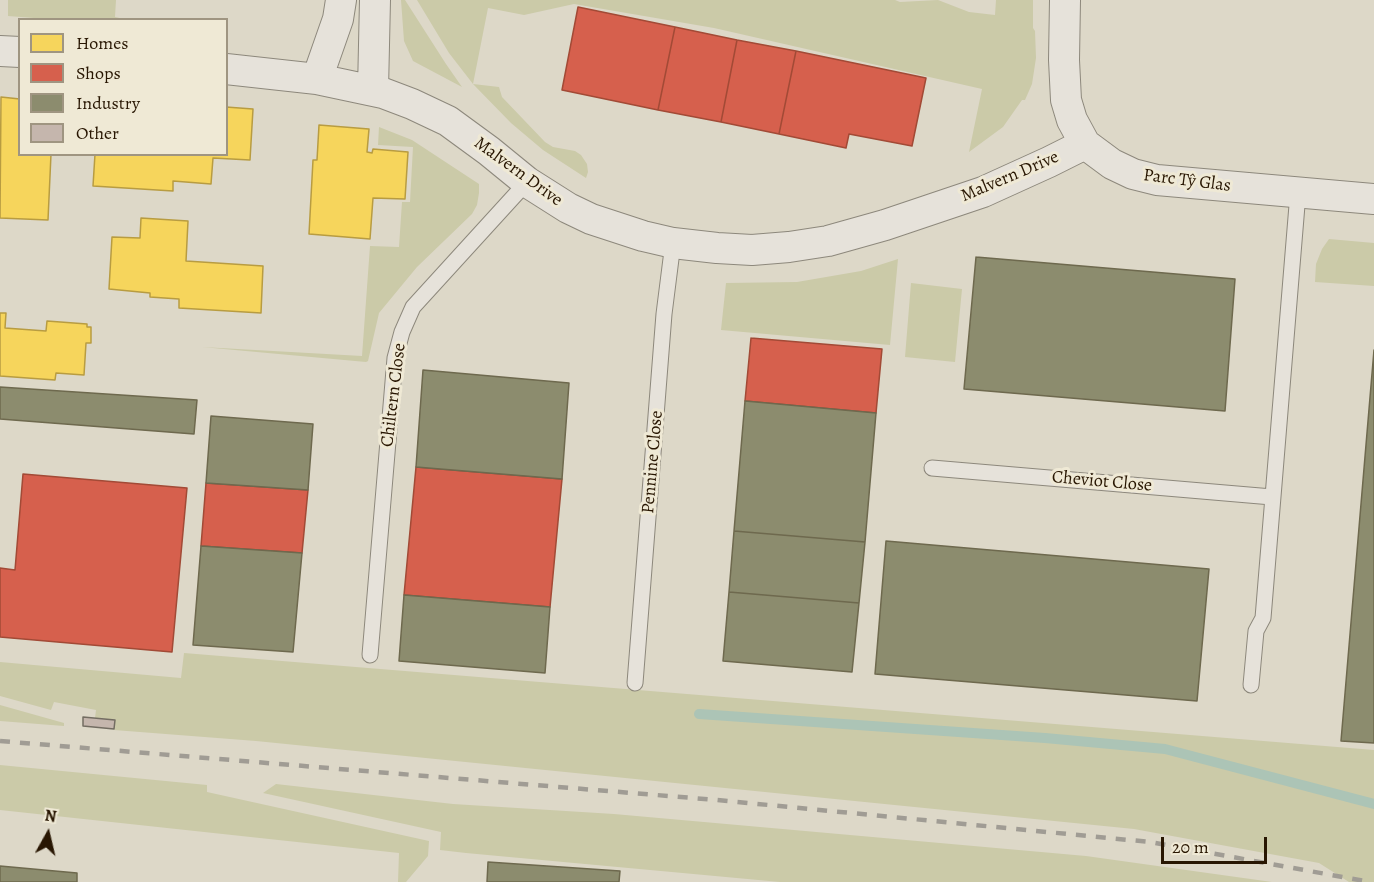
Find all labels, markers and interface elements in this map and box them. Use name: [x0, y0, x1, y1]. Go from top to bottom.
legend: [18, 18, 228, 156]
text: Homes: [76, 31, 128, 55]
text: Shops: [76, 61, 121, 85]
text: Industry: [76, 91, 140, 115]
text: Other: [76, 121, 119, 145]
street label: Malvern Drive: [469, 133, 567, 211]
street label: Malvern Drive: [958, 147, 1062, 207]
street label: Parc Tŷ Glas: [1142, 165, 1232, 197]
street label: Chiltern Close: [377, 342, 411, 448]
street label: Pennine Close: [638, 410, 668, 514]
street label: Cheviot Close: [1051, 467, 1153, 497]
north arrow: [18, 804, 78, 864]
text: N: [43, 804, 58, 828]
scale bar: [1164, 825, 1270, 863]
text: 20 m: [1172, 835, 1209, 859]

